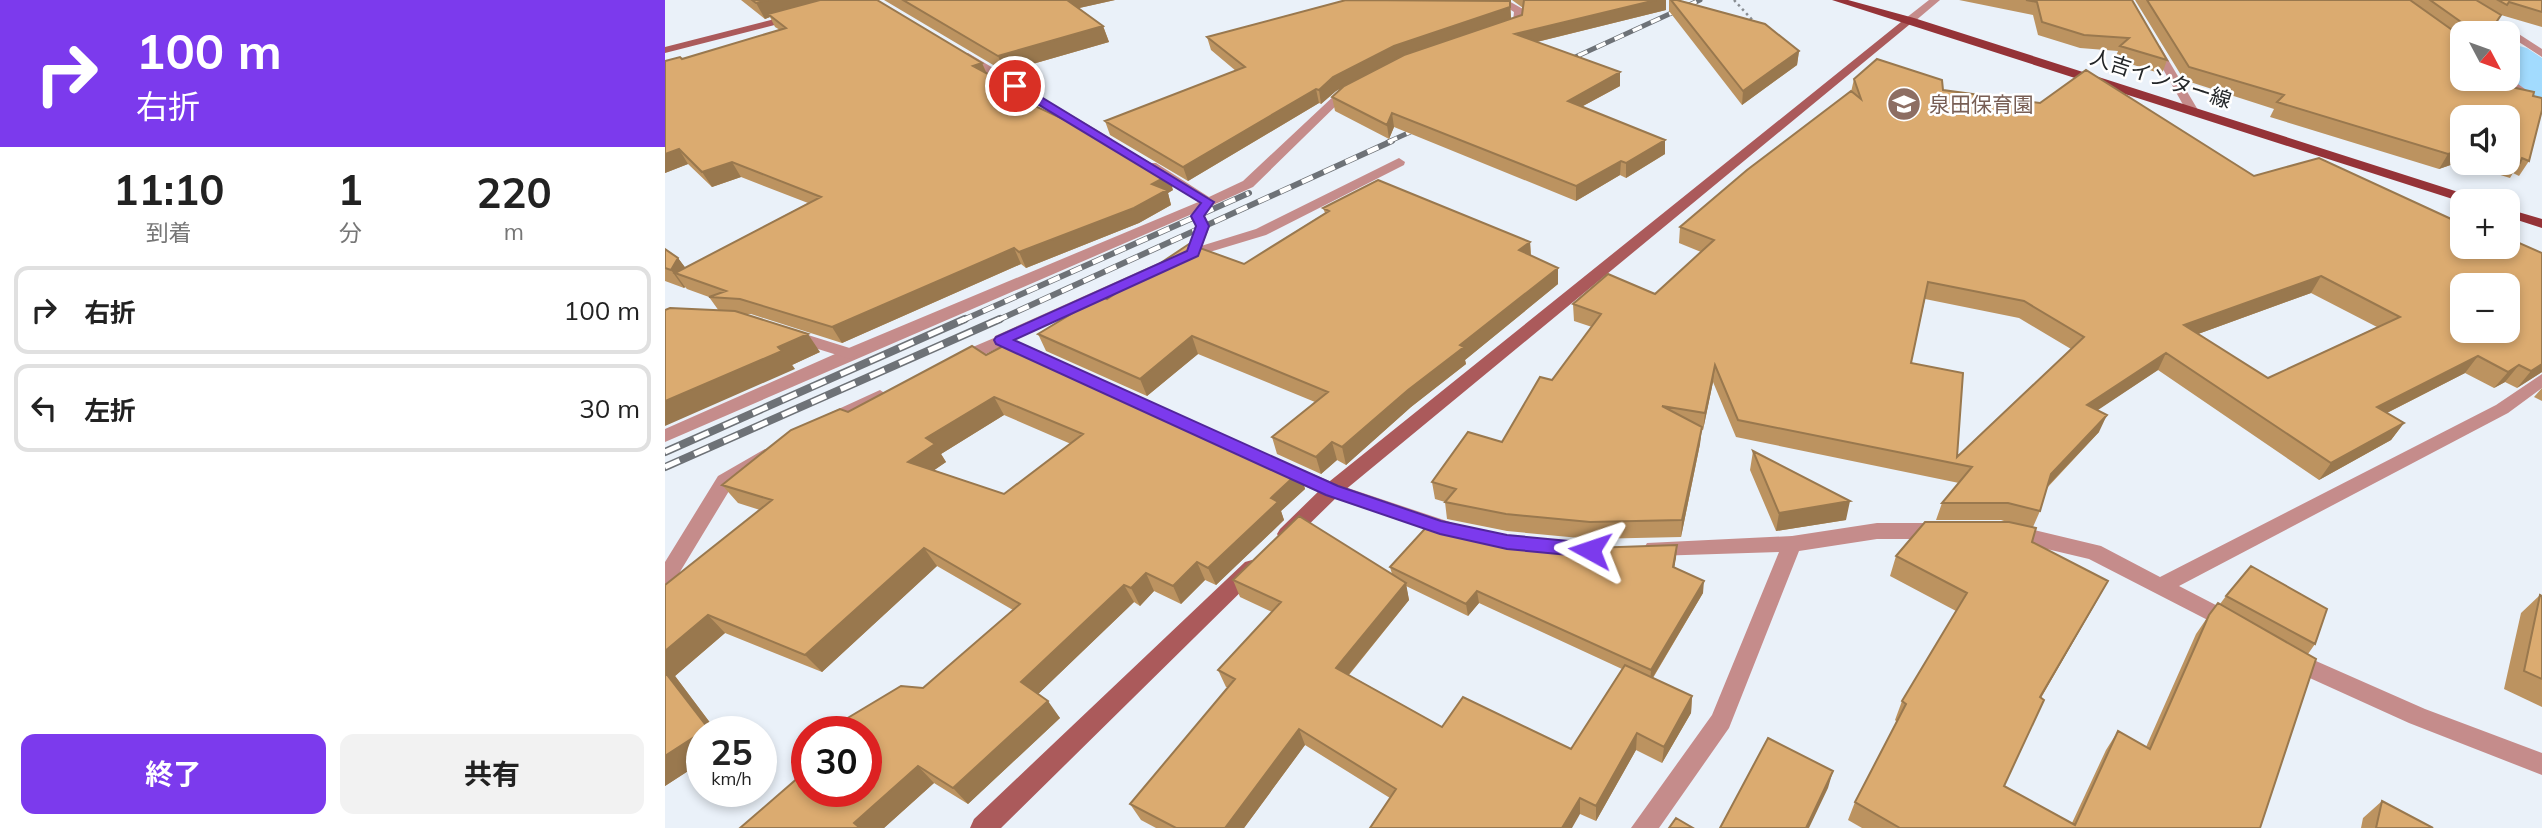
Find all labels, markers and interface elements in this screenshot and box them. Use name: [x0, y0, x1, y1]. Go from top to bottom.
text: 100 m: [136, 20, 282, 81]
north arrow: [2450, 21, 2520, 91]
map controls: [2450, 21, 2520, 343]
icon: right: [21, 28, 112, 119]
street label: 人吉インター線: [2087, 43, 2235, 113]
pin: [985, 56, 1045, 116]
icon: arrive: [996, 67, 1034, 105]
school or university icon: 泉田保育園: [1885, 85, 1923, 123]
text: 右折: [136, 86, 200, 126]
place label: 泉田保育園: [1929, 91, 2034, 117]
button: sound: [2450, 105, 2520, 175]
text: 11:10: [113, 163, 224, 216]
text: 1: [338, 163, 363, 216]
text: 220: [476, 166, 552, 219]
button: +: [2450, 189, 2520, 259]
text: m: [504, 217, 524, 246]
text: 到着: [146, 218, 192, 247]
text: 分: [339, 218, 362, 247]
button: −: [2450, 273, 2520, 343]
icon: right: [25, 291, 63, 329]
text: 100 m: [564, 294, 640, 327]
text: 右折: [84, 296, 136, 329]
icon: left: [25, 389, 63, 427]
text: 30 m: [579, 392, 640, 425]
text: 左折: [84, 394, 136, 427]
position arrow: [1553, 513, 1627, 587]
speed limit sign: 30: [791, 716, 882, 807]
text: 25: [710, 730, 753, 774]
button: 終了: [21, 734, 326, 814]
button: 共有: [340, 734, 644, 814]
text: km/h: [711, 767, 752, 790]

